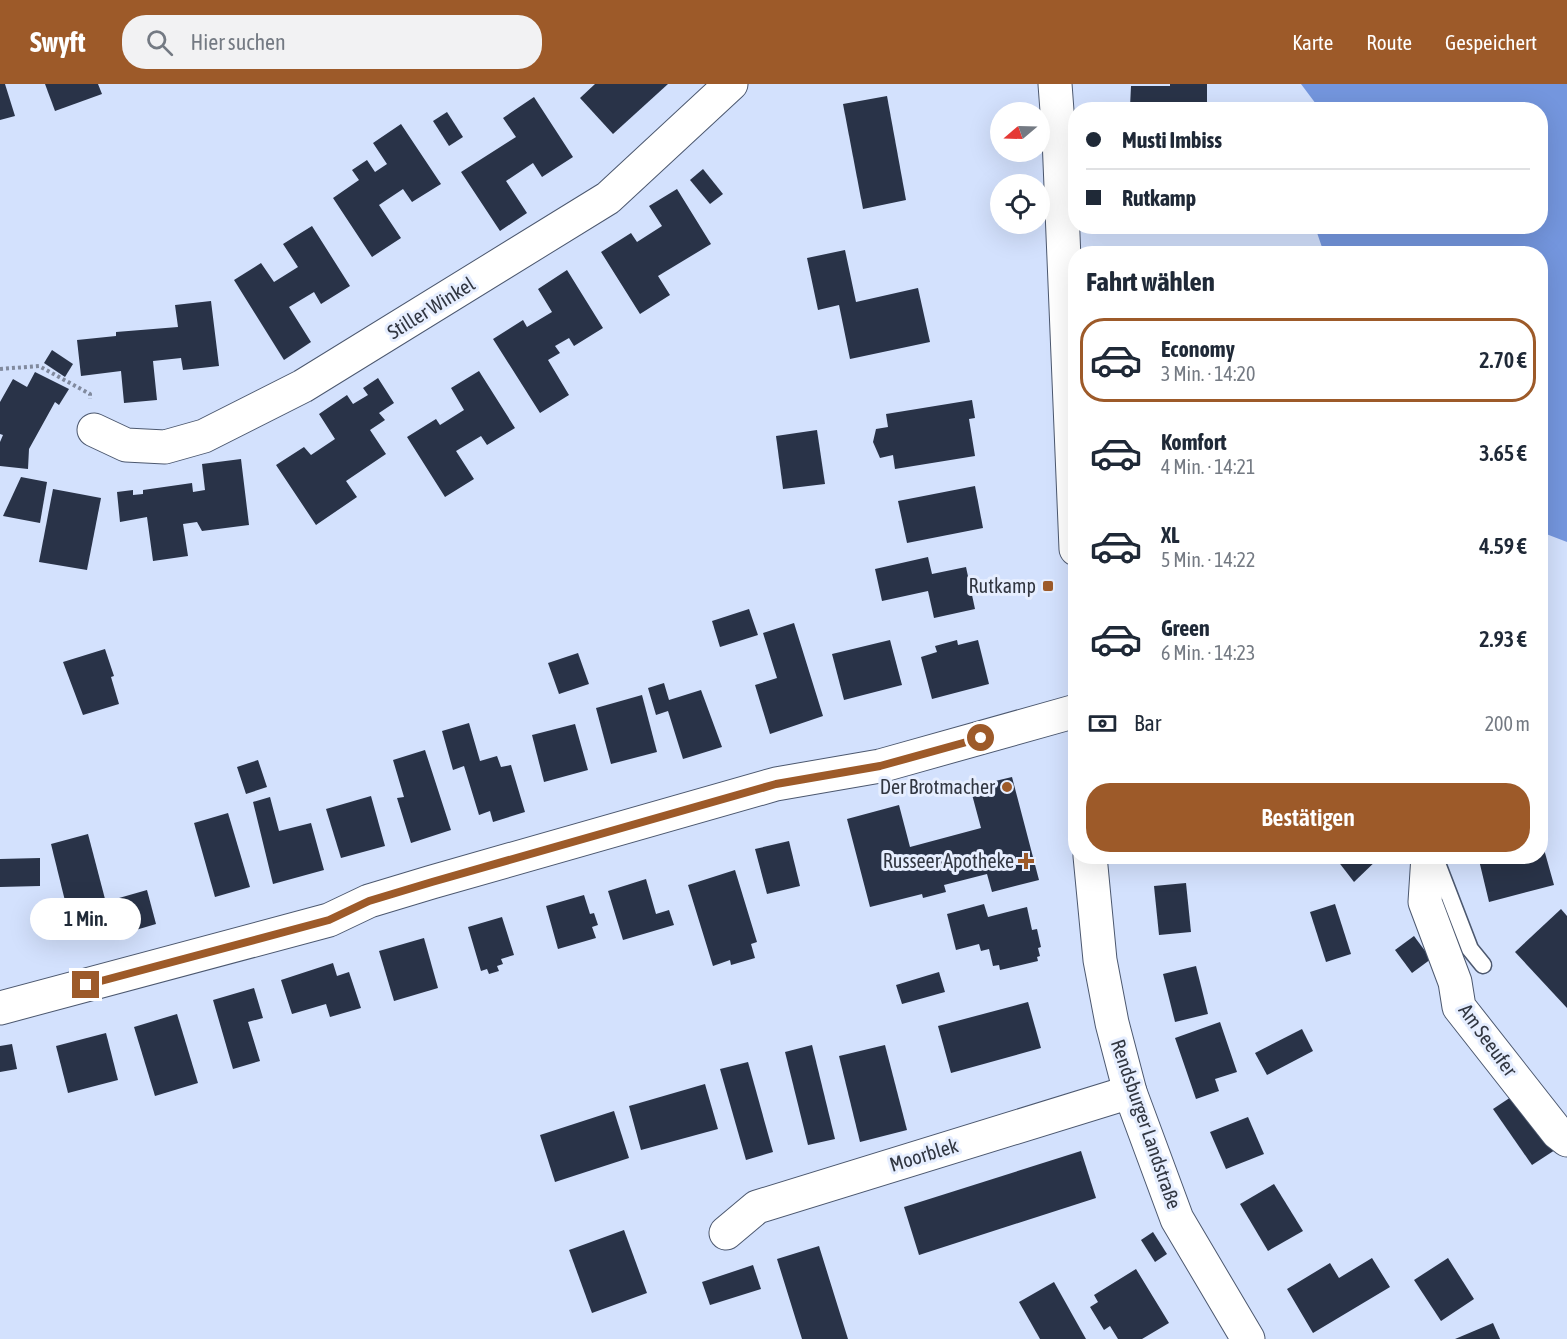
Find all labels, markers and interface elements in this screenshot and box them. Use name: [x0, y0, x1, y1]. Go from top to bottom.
search box: [122, 15, 542, 69]
text: Swyft: [30, 26, 86, 58]
icon: search: [143, 26, 176, 59]
text: Hier suchen: [191, 29, 286, 55]
text: Karte: [1292, 30, 1333, 54]
text: Route: [1366, 30, 1412, 54]
text: Gespeichert: [1445, 30, 1537, 54]
north arrow: [990, 102, 1050, 162]
map controls: [990, 102, 1050, 234]
text: Musti Imbiss: [1122, 127, 1222, 153]
button: locate: [990, 174, 1050, 234]
text: Rutkamp: [1122, 185, 1196, 211]
text: Fahrt wählen: [1086, 266, 1215, 297]
street label: Stiller Winkel: [383, 271, 479, 343]
icon: car: [1089, 333, 1143, 387]
text: Economy: [1161, 336, 1235, 362]
text: 2.70 €: [1479, 347, 1527, 373]
text: 3 Min. · 14:20: [1161, 362, 1255, 385]
icon: car: [1089, 426, 1143, 480]
text: Komfort: [1161, 429, 1227, 455]
text: 3.65 €: [1479, 440, 1527, 466]
text: 4 Min. · 14:21: [1161, 455, 1255, 478]
icon: car: [1089, 519, 1143, 573]
text: XL: [1161, 522, 1179, 548]
text: 4.59 €: [1479, 533, 1527, 559]
text: 5 Min. · 14:22: [1161, 548, 1255, 571]
place label: Rutkamp: [969, 574, 1036, 597]
marker: Rutkamp: [1041, 579, 1055, 593]
icon: car: [1089, 612, 1143, 666]
text: Green: [1161, 615, 1210, 641]
text: 2.93 €: [1479, 626, 1527, 652]
text: 6 Min. · 14:23: [1161, 641, 1255, 664]
icon: cash: [1086, 707, 1119, 740]
text: Bar: [1134, 710, 1161, 736]
text: 200 m: [1485, 712, 1530, 735]
route start: [967, 724, 994, 751]
place label: Der Brotmacher: [880, 775, 996, 798]
marker: Der Brotmacher: [1000, 780, 1014, 794]
button: Bestätigen: [1086, 783, 1530, 852]
place label: Russeer Apotheke: [883, 849, 1014, 872]
marker: Russeer Apotheke: [1019, 854, 1033, 868]
callout: 1 Min.: [31, 898, 142, 940]
text: 1 Min.: [64, 907, 107, 930]
route end: [72, 971, 99, 998]
street label: Am Seeufer: [1455, 999, 1523, 1081]
street label: Rendsburger Landstraße: [1107, 1036, 1186, 1212]
street label: Moorblek: [887, 1133, 961, 1176]

